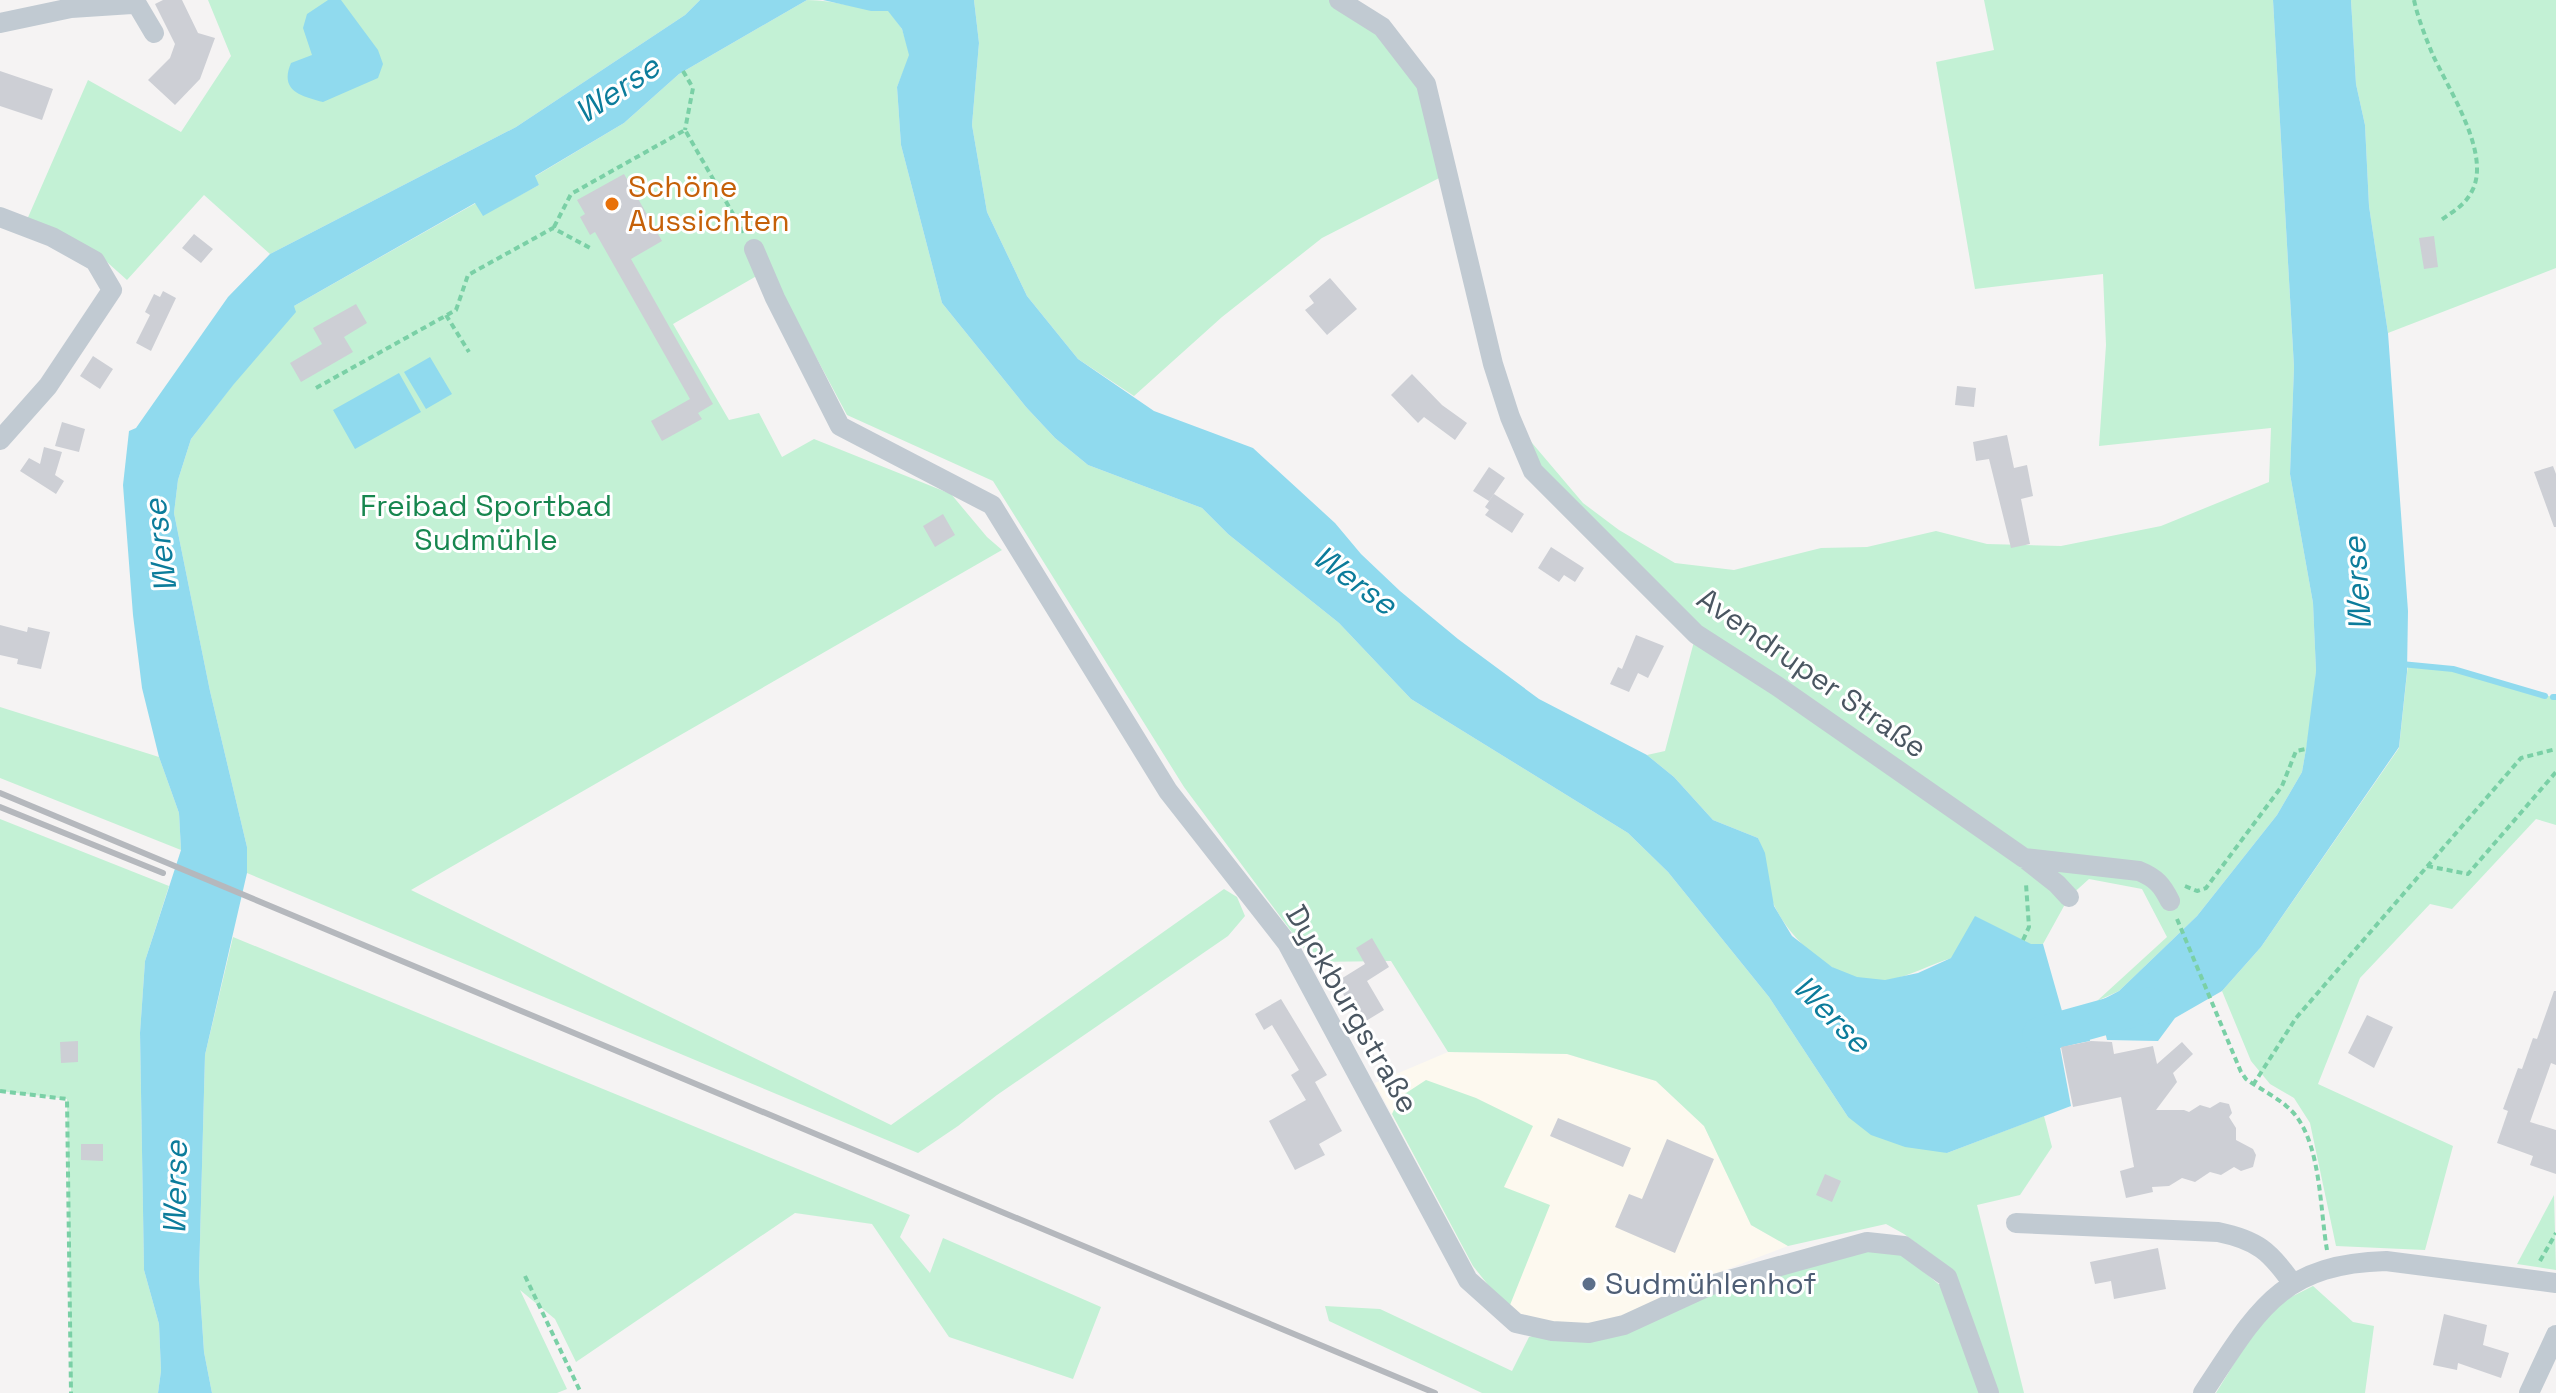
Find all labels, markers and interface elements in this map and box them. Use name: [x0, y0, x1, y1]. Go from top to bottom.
water label: Werse: [567, 46, 668, 132]
place label: Schöne Aussichten: [628, 167, 790, 240]
marker: Schöne Aussichten: [603, 195, 621, 213]
park label: Freibad Sportbad Sudmühle: [360, 486, 612, 559]
water label: Werse: [134, 496, 186, 595]
water label: Werse: [2334, 535, 2380, 632]
water label: Werse: [1305, 536, 1406, 624]
street label: Avendruper Straße: [1690, 579, 1935, 767]
street label: Dyckburgstraße: [1277, 898, 1428, 1120]
water label: Werse: [1785, 967, 1880, 1062]
water label: Werse: [154, 1140, 196, 1235]
place label: Sudmühlenhof: [1605, 1264, 1816, 1303]
marker: Sudmühlenhof: [1580, 1275, 1598, 1293]

